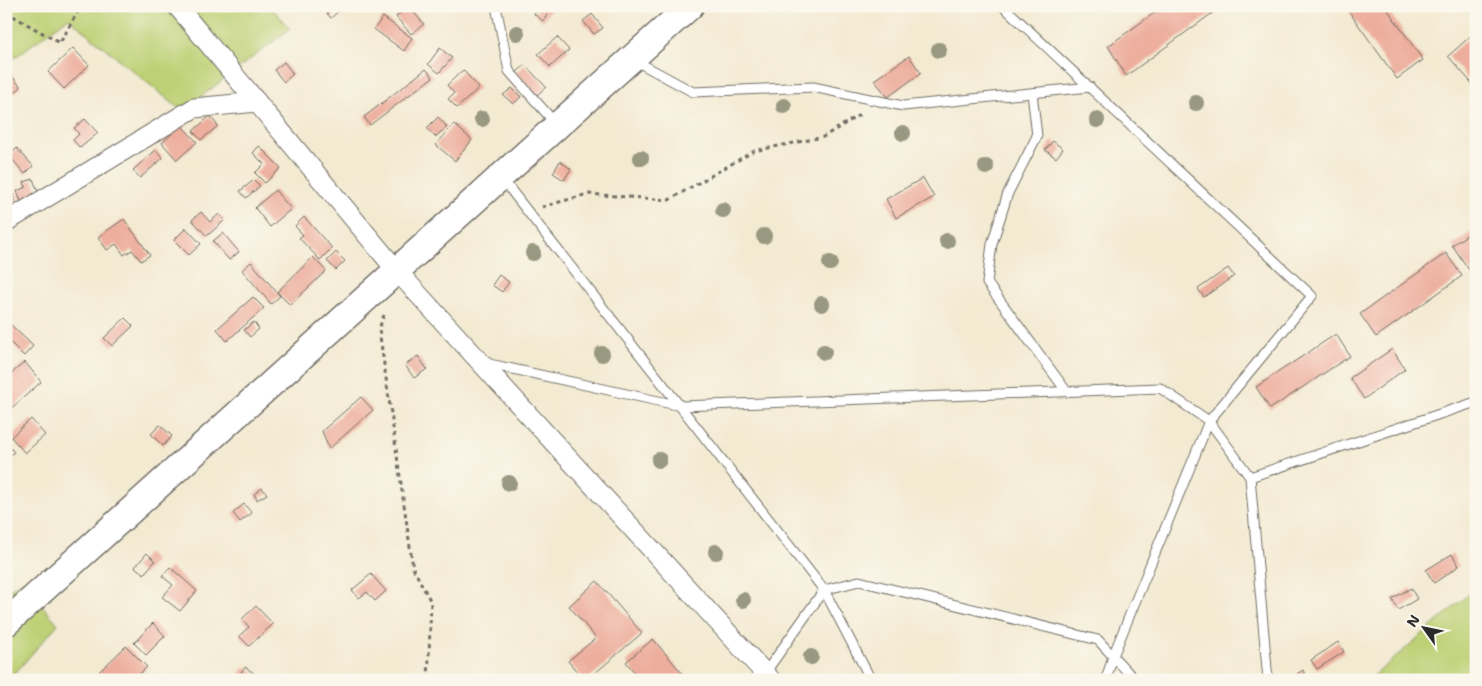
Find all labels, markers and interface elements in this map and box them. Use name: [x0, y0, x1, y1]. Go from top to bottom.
north arrow: [1400, 604, 1450, 654]
text: N: [1403, 611, 1424, 630]

